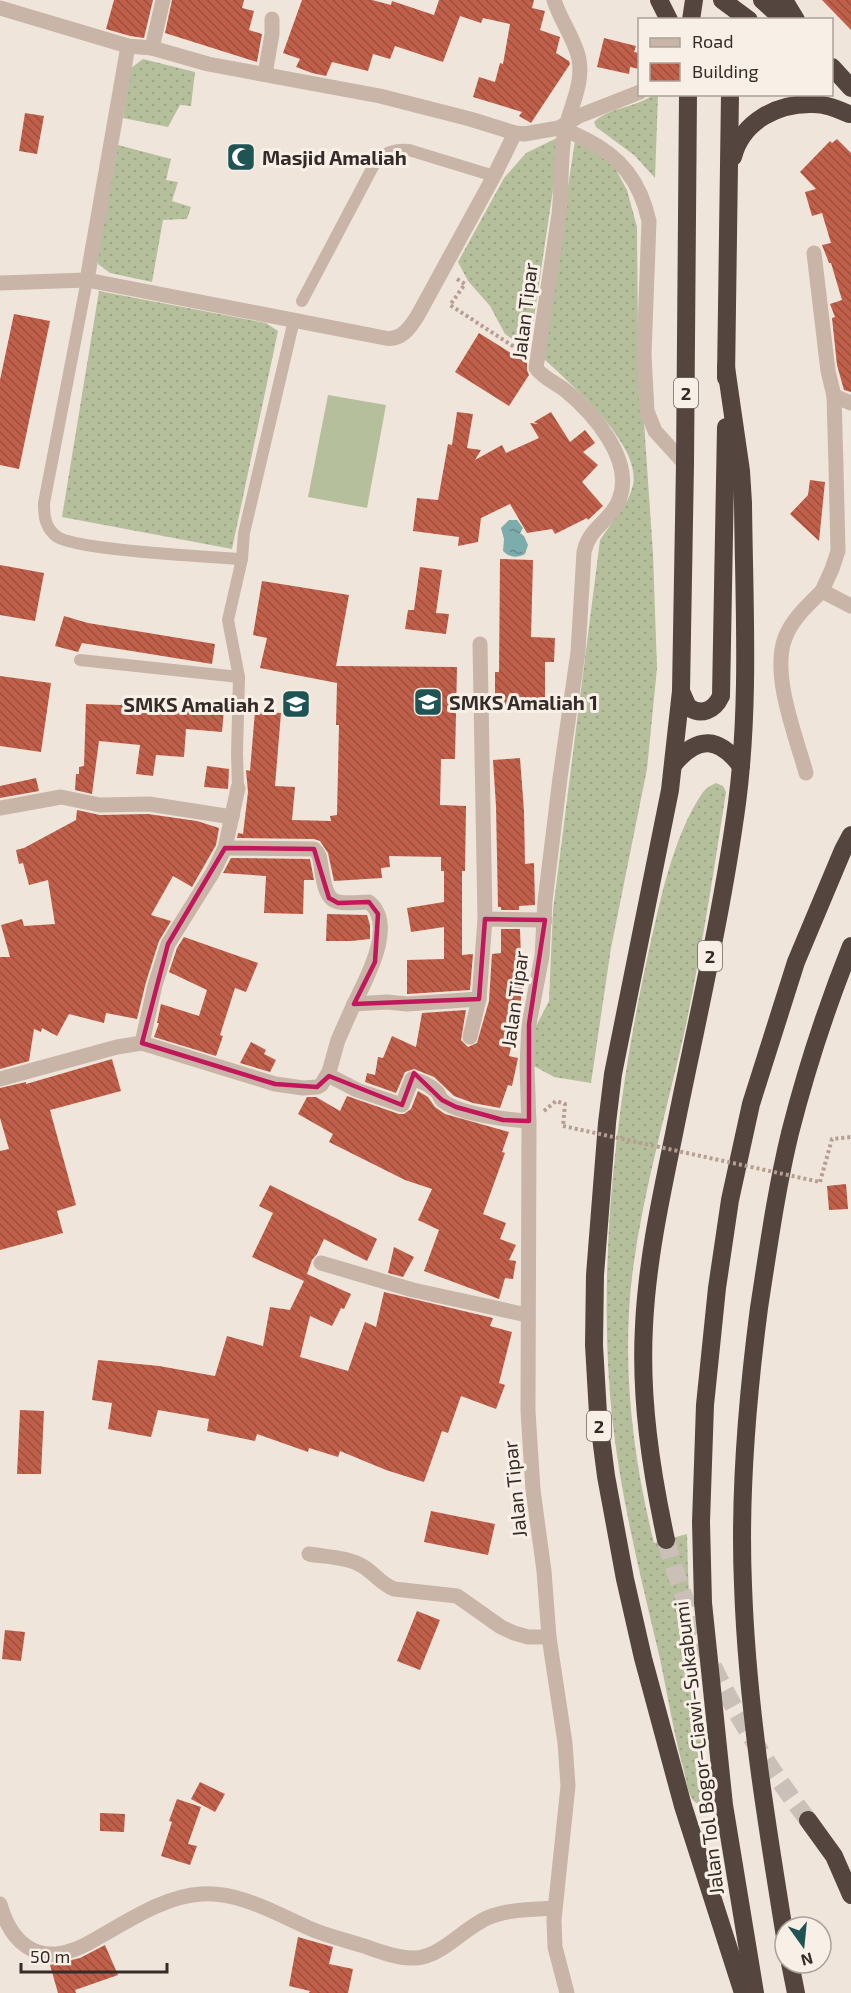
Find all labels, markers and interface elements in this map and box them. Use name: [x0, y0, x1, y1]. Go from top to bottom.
legend: [638, 18, 833, 96]
text: Road: [692, 30, 733, 52]
text: Building: [692, 60, 759, 82]
mosque icon: Masjid Amaliah: [225, 141, 257, 173]
place label: Masjid Amaliah: [262, 145, 407, 169]
street label: Jalan Tipar: [506, 261, 542, 361]
road number: 2: [674, 378, 698, 408]
school or university icon: SMKS Amaliah 1: [412, 686, 444, 718]
school or university icon: SMKS Amaliah 2: [280, 688, 312, 720]
place label: SMKS Amaliah 1: [449, 690, 598, 714]
place label: SMKS Amaliah 2: [123, 692, 275, 716]
road number: 2: [698, 941, 722, 971]
street label: Jalan Tipar: [495, 949, 533, 1049]
road number: 2: [587, 1411, 611, 1441]
street label: Jalan Tipar: [497, 1439, 531, 1539]
street label: Jalan Tol Bogor–Ciawi–Sukabumi: [668, 1600, 728, 1896]
north arrow: [773, 1915, 833, 1975]
scale bar: [21, 1936, 166, 1974]
text: 50 m: [30, 1945, 70, 1967]
text: N: [799, 1949, 815, 1971]

